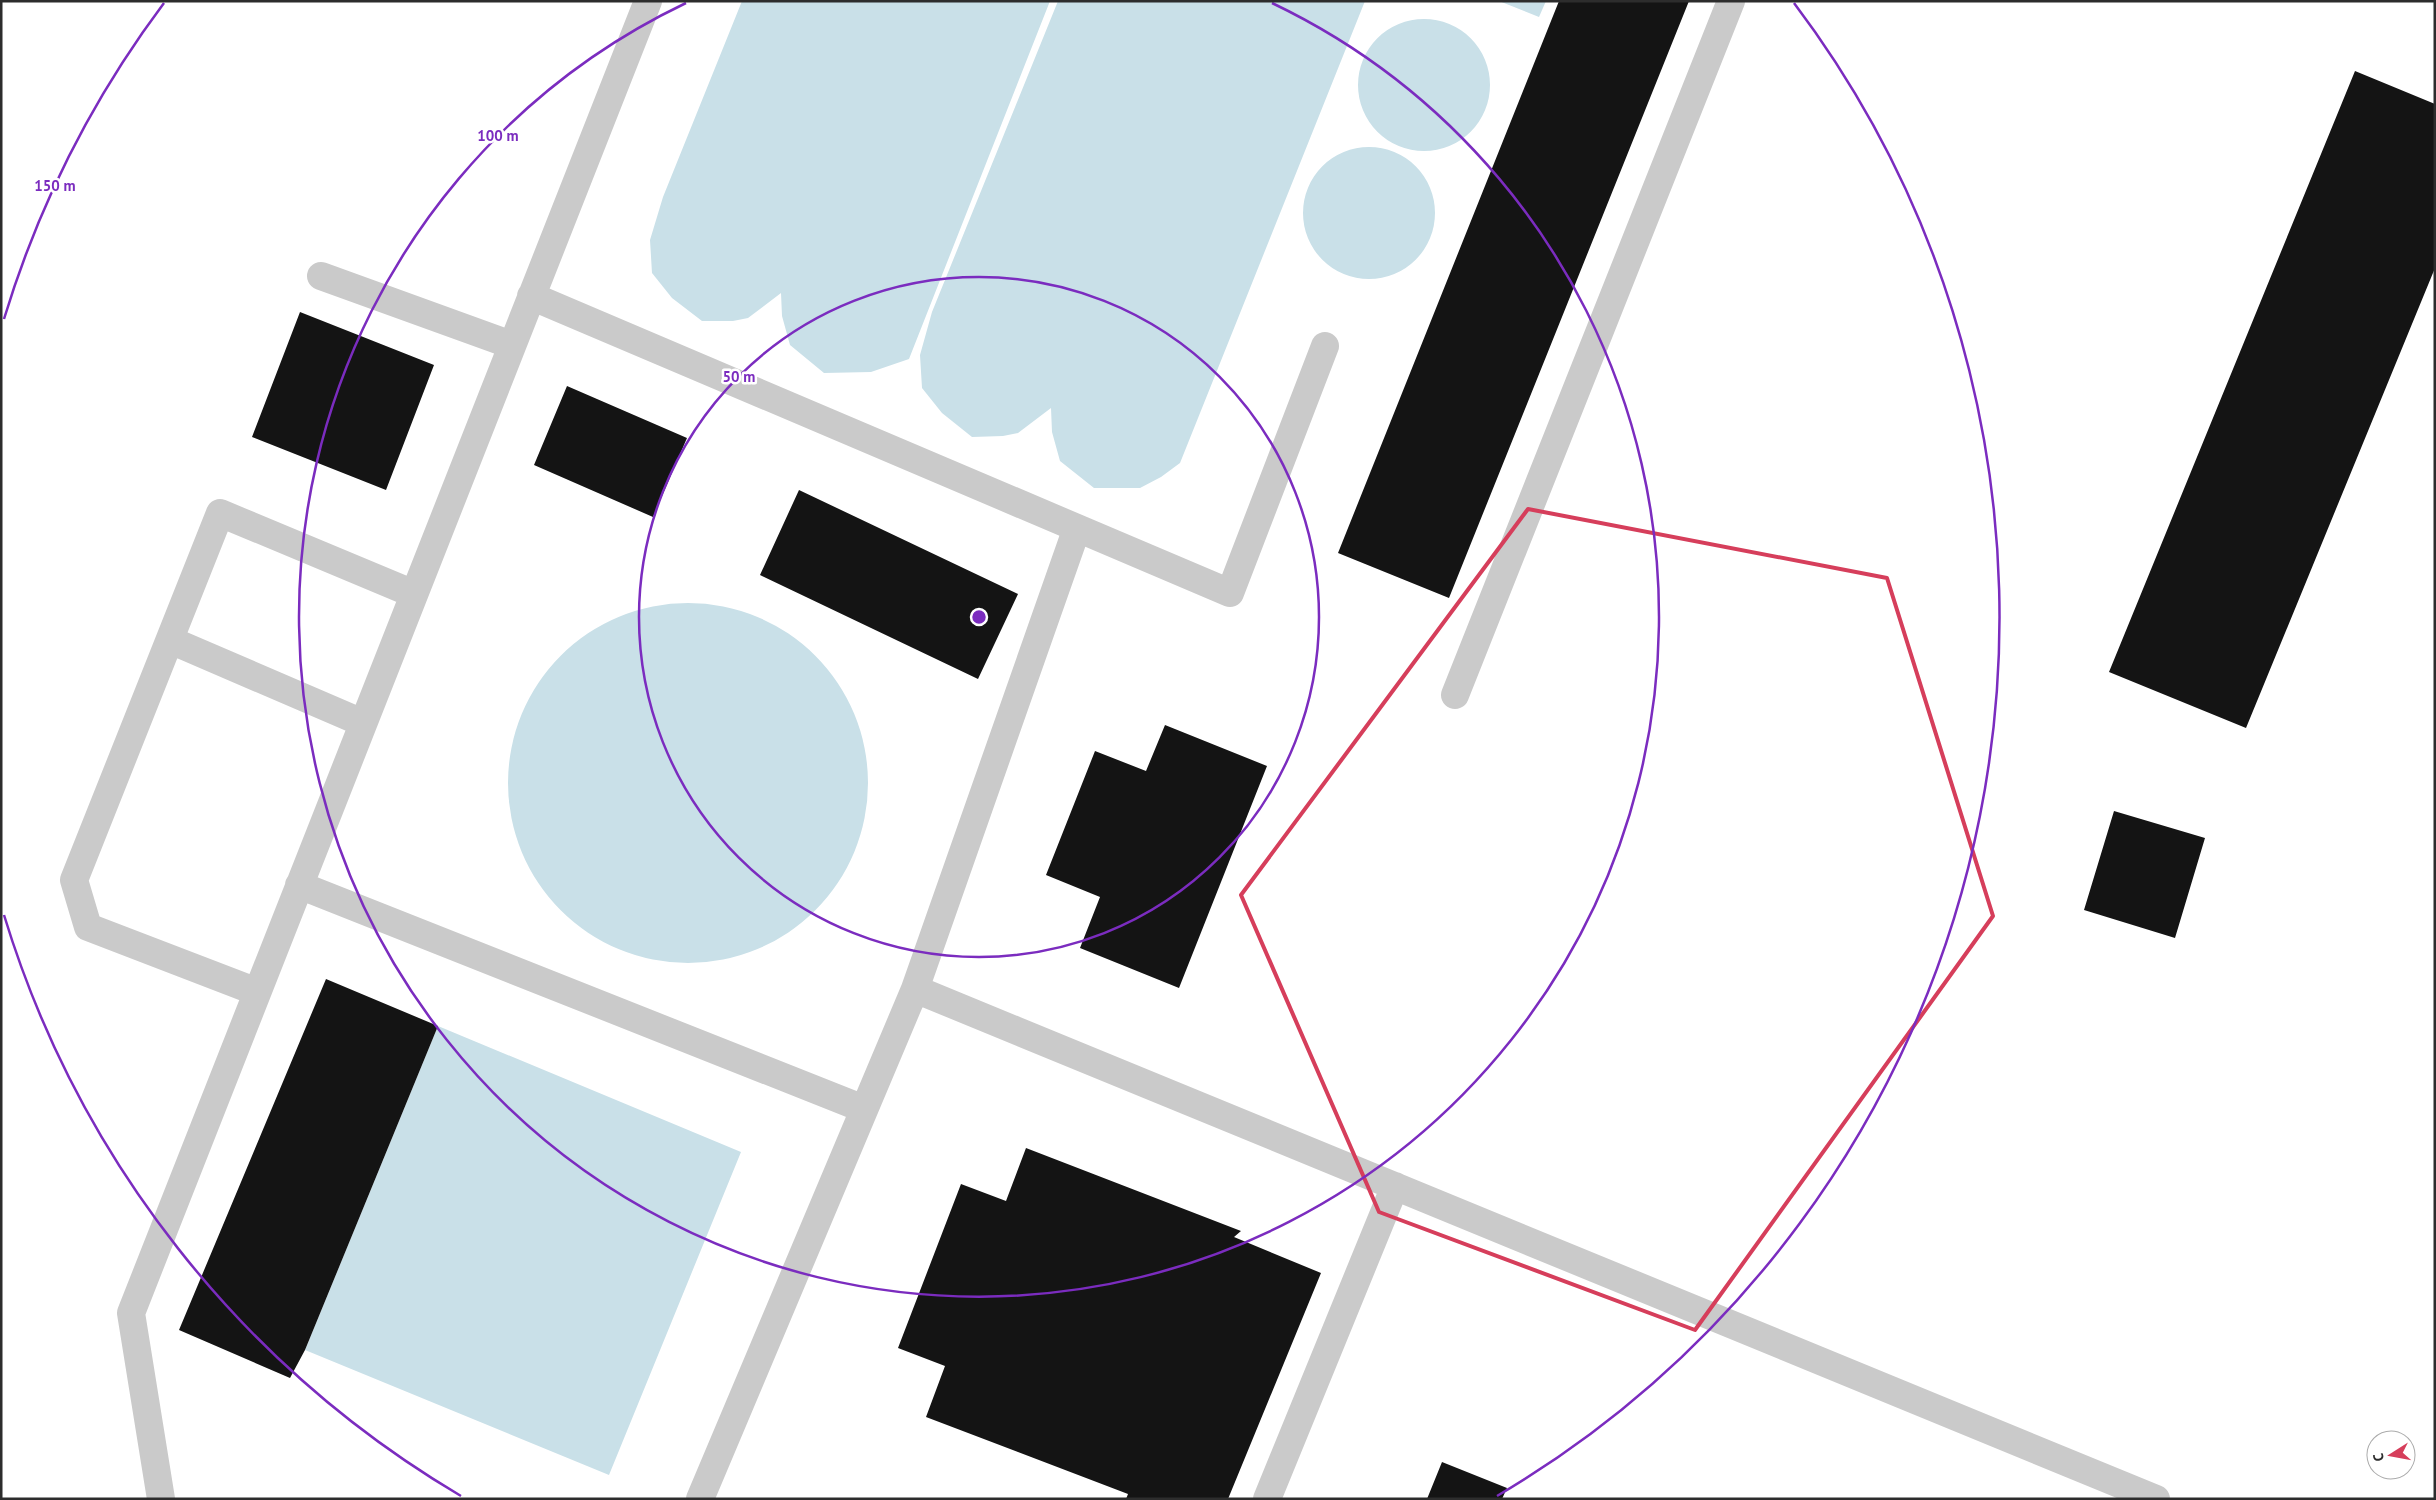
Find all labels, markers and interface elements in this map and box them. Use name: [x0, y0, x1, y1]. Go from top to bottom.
text: 100 m: [477, 126, 519, 145]
text: 150 m: [34, 176, 76, 195]
text: 50 m: [723, 367, 755, 386]
centre of rings: [970, 608, 988, 626]
north arrow: [2366, 1430, 2416, 1480]
text: С: [2369, 1452, 2388, 1463]

